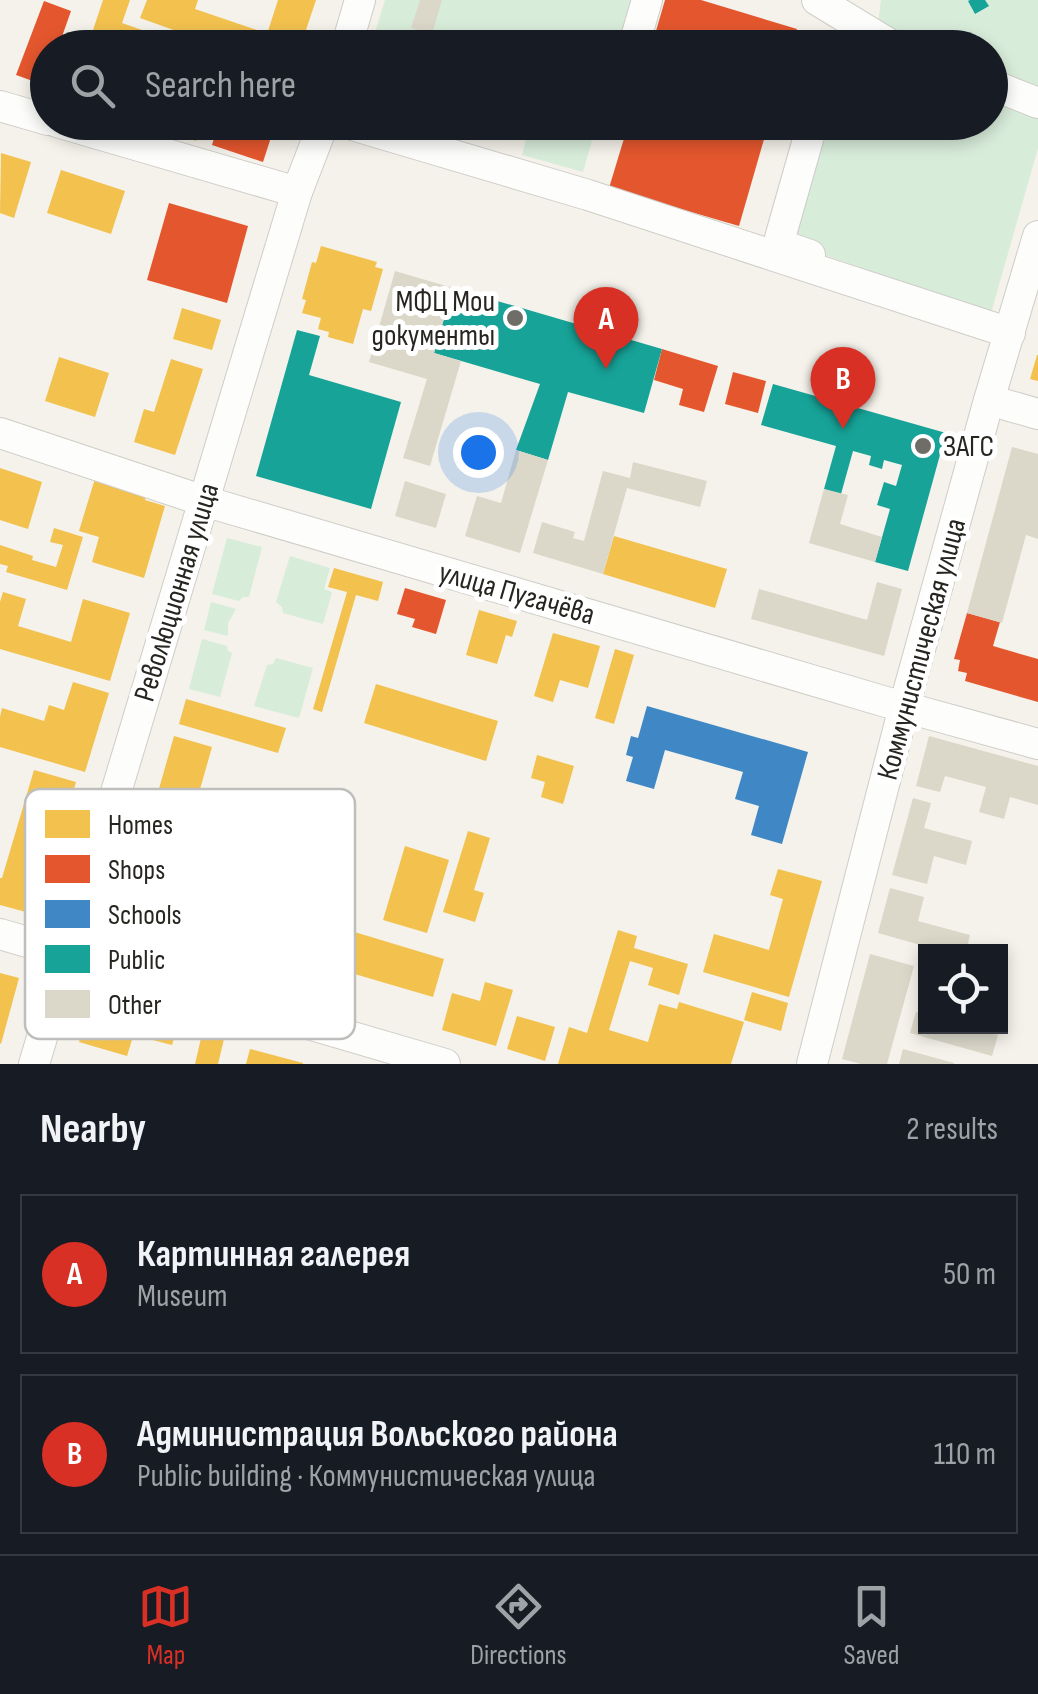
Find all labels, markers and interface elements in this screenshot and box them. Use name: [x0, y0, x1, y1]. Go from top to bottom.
search box: [30, 30, 1008, 140]
icon: search: [65, 58, 120, 113]
text: Search here: [145, 63, 296, 108]
place label: МФЦ Мои документы: [372, 284, 495, 354]
pin: A: [574, 286, 638, 369]
marker: МФЦ Мои документы: [504, 307, 526, 329]
pin: B: [810, 346, 876, 429]
your location: [453, 427, 504, 478]
place label: ЗАГС: [943, 429, 994, 465]
marker: ЗАГС: [912, 435, 934, 457]
street label: Революционная улица: [127, 479, 227, 706]
street label: Коммунистическая улица: [870, 515, 974, 784]
street label: улица Пугачёва: [435, 555, 599, 633]
legend: [25, 789, 355, 1039]
text: Homes: [108, 809, 173, 842]
text: Shops: [108, 854, 165, 887]
text: Schools: [108, 899, 182, 932]
text: Public: [108, 944, 165, 977]
map controls: [918, 944, 1008, 1034]
button: locate: [918, 944, 1008, 1034]
text: Other: [108, 989, 162, 1022]
text: Nearby: [40, 1104, 146, 1155]
text: 2 results: [906, 1110, 998, 1149]
text: Картинная галерея: [137, 1232, 410, 1277]
text: A: [67, 1255, 82, 1294]
text: 50 m: [943, 1255, 996, 1294]
text: Museum: [137, 1277, 228, 1316]
text: Администрация Вольского района: [137, 1412, 618, 1457]
text: B: [67, 1435, 82, 1474]
text: 110 m: [934, 1435, 996, 1474]
text: Public building · Коммунистическая улица: [137, 1457, 596, 1496]
tab: Map: [138, 1579, 193, 1672]
tab: Directions: [470, 1579, 567, 1672]
tab: Saved: [843, 1579, 900, 1672]

